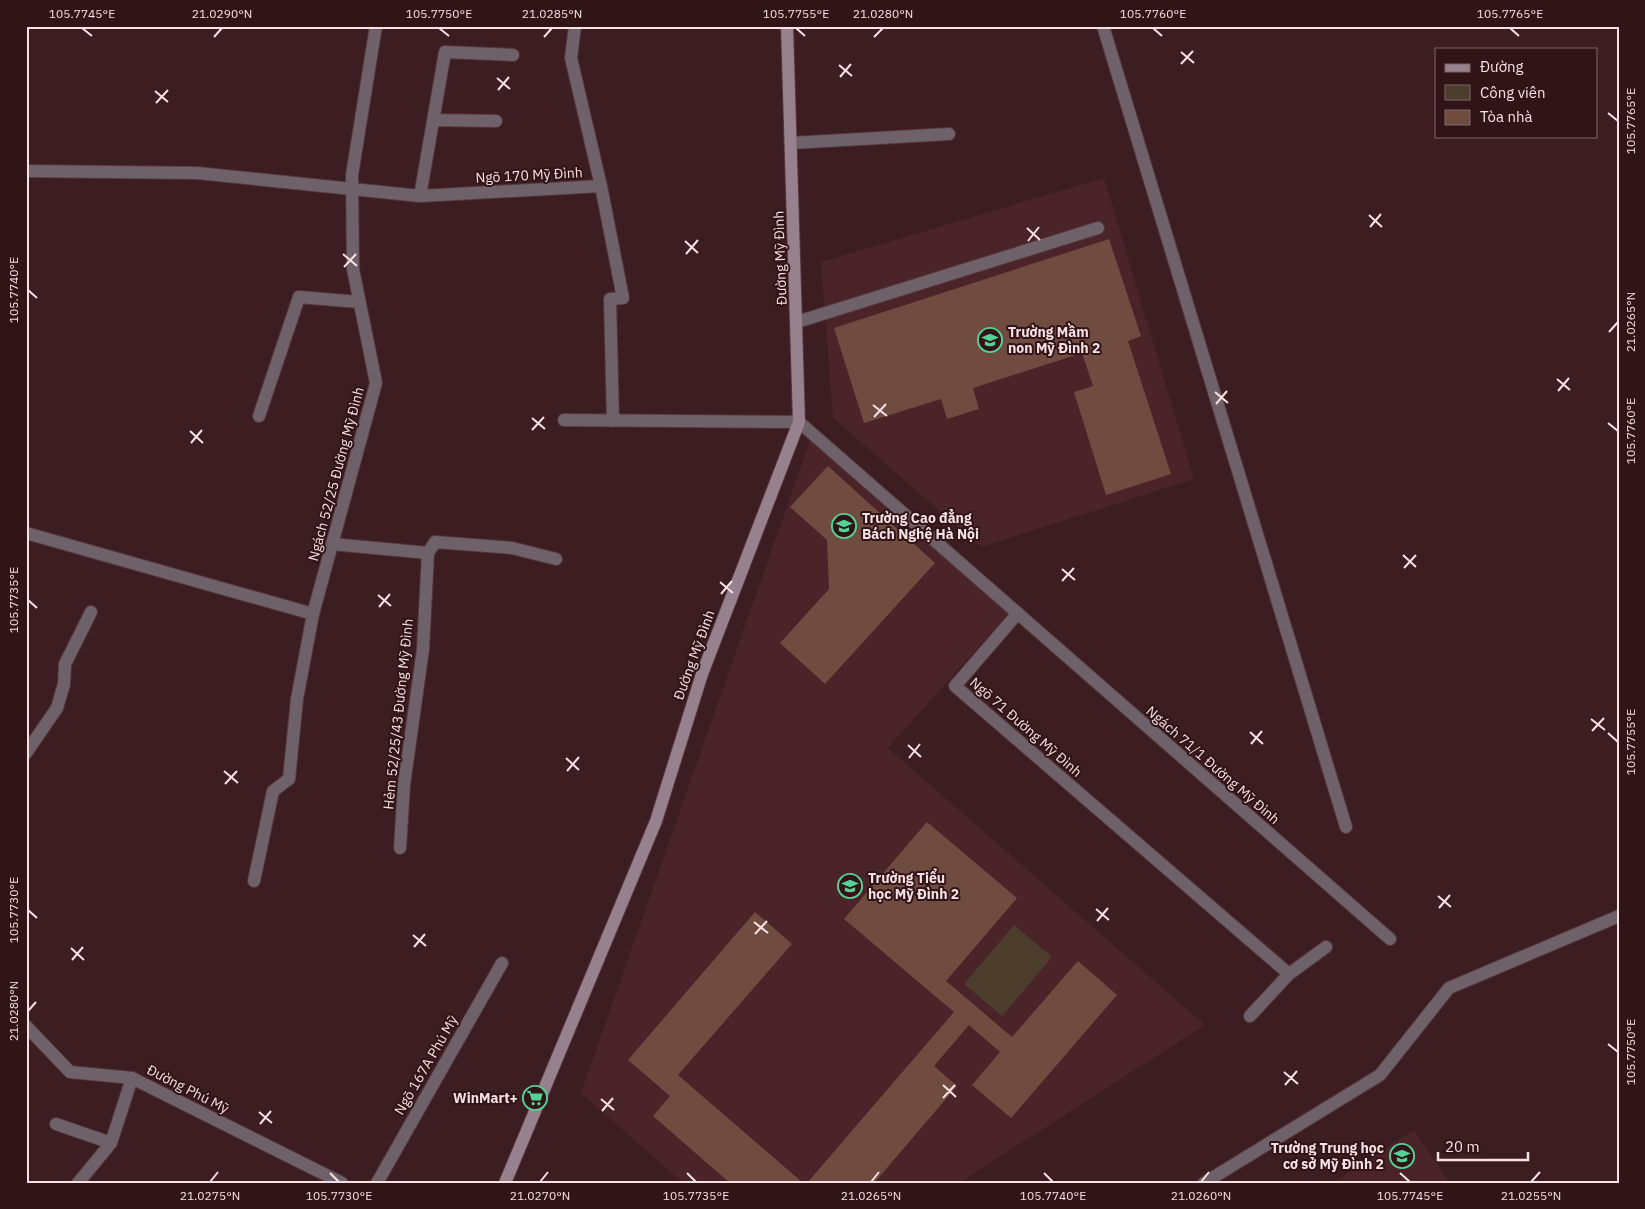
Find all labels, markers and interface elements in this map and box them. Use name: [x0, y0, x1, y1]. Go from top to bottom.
text: 105.7745°E: [49, 6, 115, 21]
text: 21.0290°N: [192, 6, 252, 21]
text: 105.7750°E: [406, 6, 472, 21]
text: 21.0285°N: [522, 6, 582, 21]
text: 105.7755°E: [763, 6, 829, 21]
text: 21.0280°N: [853, 6, 913, 21]
text: 105.7760°E: [1120, 6, 1186, 21]
text: 105.7765°E: [1477, 6, 1543, 21]
legend: [1435, 48, 1598, 138]
text: Đường: [1480, 57, 1524, 76]
text: Công viên: [1480, 83, 1546, 102]
text: 105.7765°E: [1623, 88, 1638, 154]
text: Tòa nhà: [1480, 107, 1533, 126]
street label: Ngõ 170 Mỹ Đình: [475, 163, 583, 187]
street label: Đường Mỹ Đình: [769, 211, 791, 305]
text: 105.7740°E: [6, 257, 21, 323]
text: 21.0265°N: [1623, 292, 1638, 352]
place label: Trường Mầm non Mỹ Đình 2: [1008, 322, 1100, 357]
school or university icon: Trường Mầm non Mỹ Đình 2: [977, 327, 1003, 353]
street label: Ngách 52/25 Đường Mỹ Đình: [304, 385, 368, 563]
text: 105.7760°E: [1623, 398, 1638, 464]
place label: Trường Cao đẳng Bách Nghệ Hà Nội: [862, 509, 979, 543]
school or university icon: Trường Cao đẳng Bách Nghệ Hà Nội: [831, 513, 857, 539]
text: 105.7735°E: [6, 567, 21, 633]
street label: Đường Mỹ Đình: [669, 608, 719, 702]
street label: Hẻm 52/25/43 Đường Mỹ Đình: [379, 618, 417, 810]
street label: Ngõ 71 Đường Mỹ Đình: [966, 673, 1086, 781]
street label: Ngách 71/1 Đường Mỹ Đình: [1142, 702, 1284, 828]
text: 105.7755°E: [1623, 709, 1638, 775]
place label: Trường Tiểu học Mỹ Đình 2: [868, 868, 959, 903]
school or university icon: Trường Tiểu học Mỹ Đình 2: [837, 873, 863, 899]
text: 105.7730°E: [6, 877, 21, 943]
text: 21.0280°N: [6, 981, 21, 1041]
street label: Ngõ 167A Phú Mỹ: [390, 1012, 462, 1118]
text: 105.7750°E: [1623, 1019, 1638, 1085]
street label: Đường Phú Mỹ: [144, 1061, 232, 1117]
supermarket icon: WinMart+: [522, 1085, 548, 1111]
place label: WinMart+: [453, 1089, 518, 1107]
scale bar: [1438, 1129, 1528, 1161]
text: 20 m: [1445, 1137, 1480, 1156]
place label: Trường Trung học cơ sở Mỹ Đình 2: [1271, 1139, 1384, 1173]
school or university icon: Trường Trung học cơ sở Mỹ Đình 2: [1389, 1143, 1415, 1169]
text: 21.0275°N: [180, 1188, 240, 1203]
text: 105.7730°E: [306, 1188, 372, 1203]
text: 21.0270°N: [510, 1188, 570, 1203]
text: 105.7735°E: [663, 1188, 729, 1203]
text: 21.0265°N: [841, 1188, 901, 1203]
text: 105.7740°E: [1020, 1188, 1086, 1203]
text: 21.0260°N: [1171, 1188, 1231, 1203]
text: 105.7745°E: [1377, 1188, 1443, 1203]
text: 21.0255°N: [1501, 1188, 1561, 1203]

